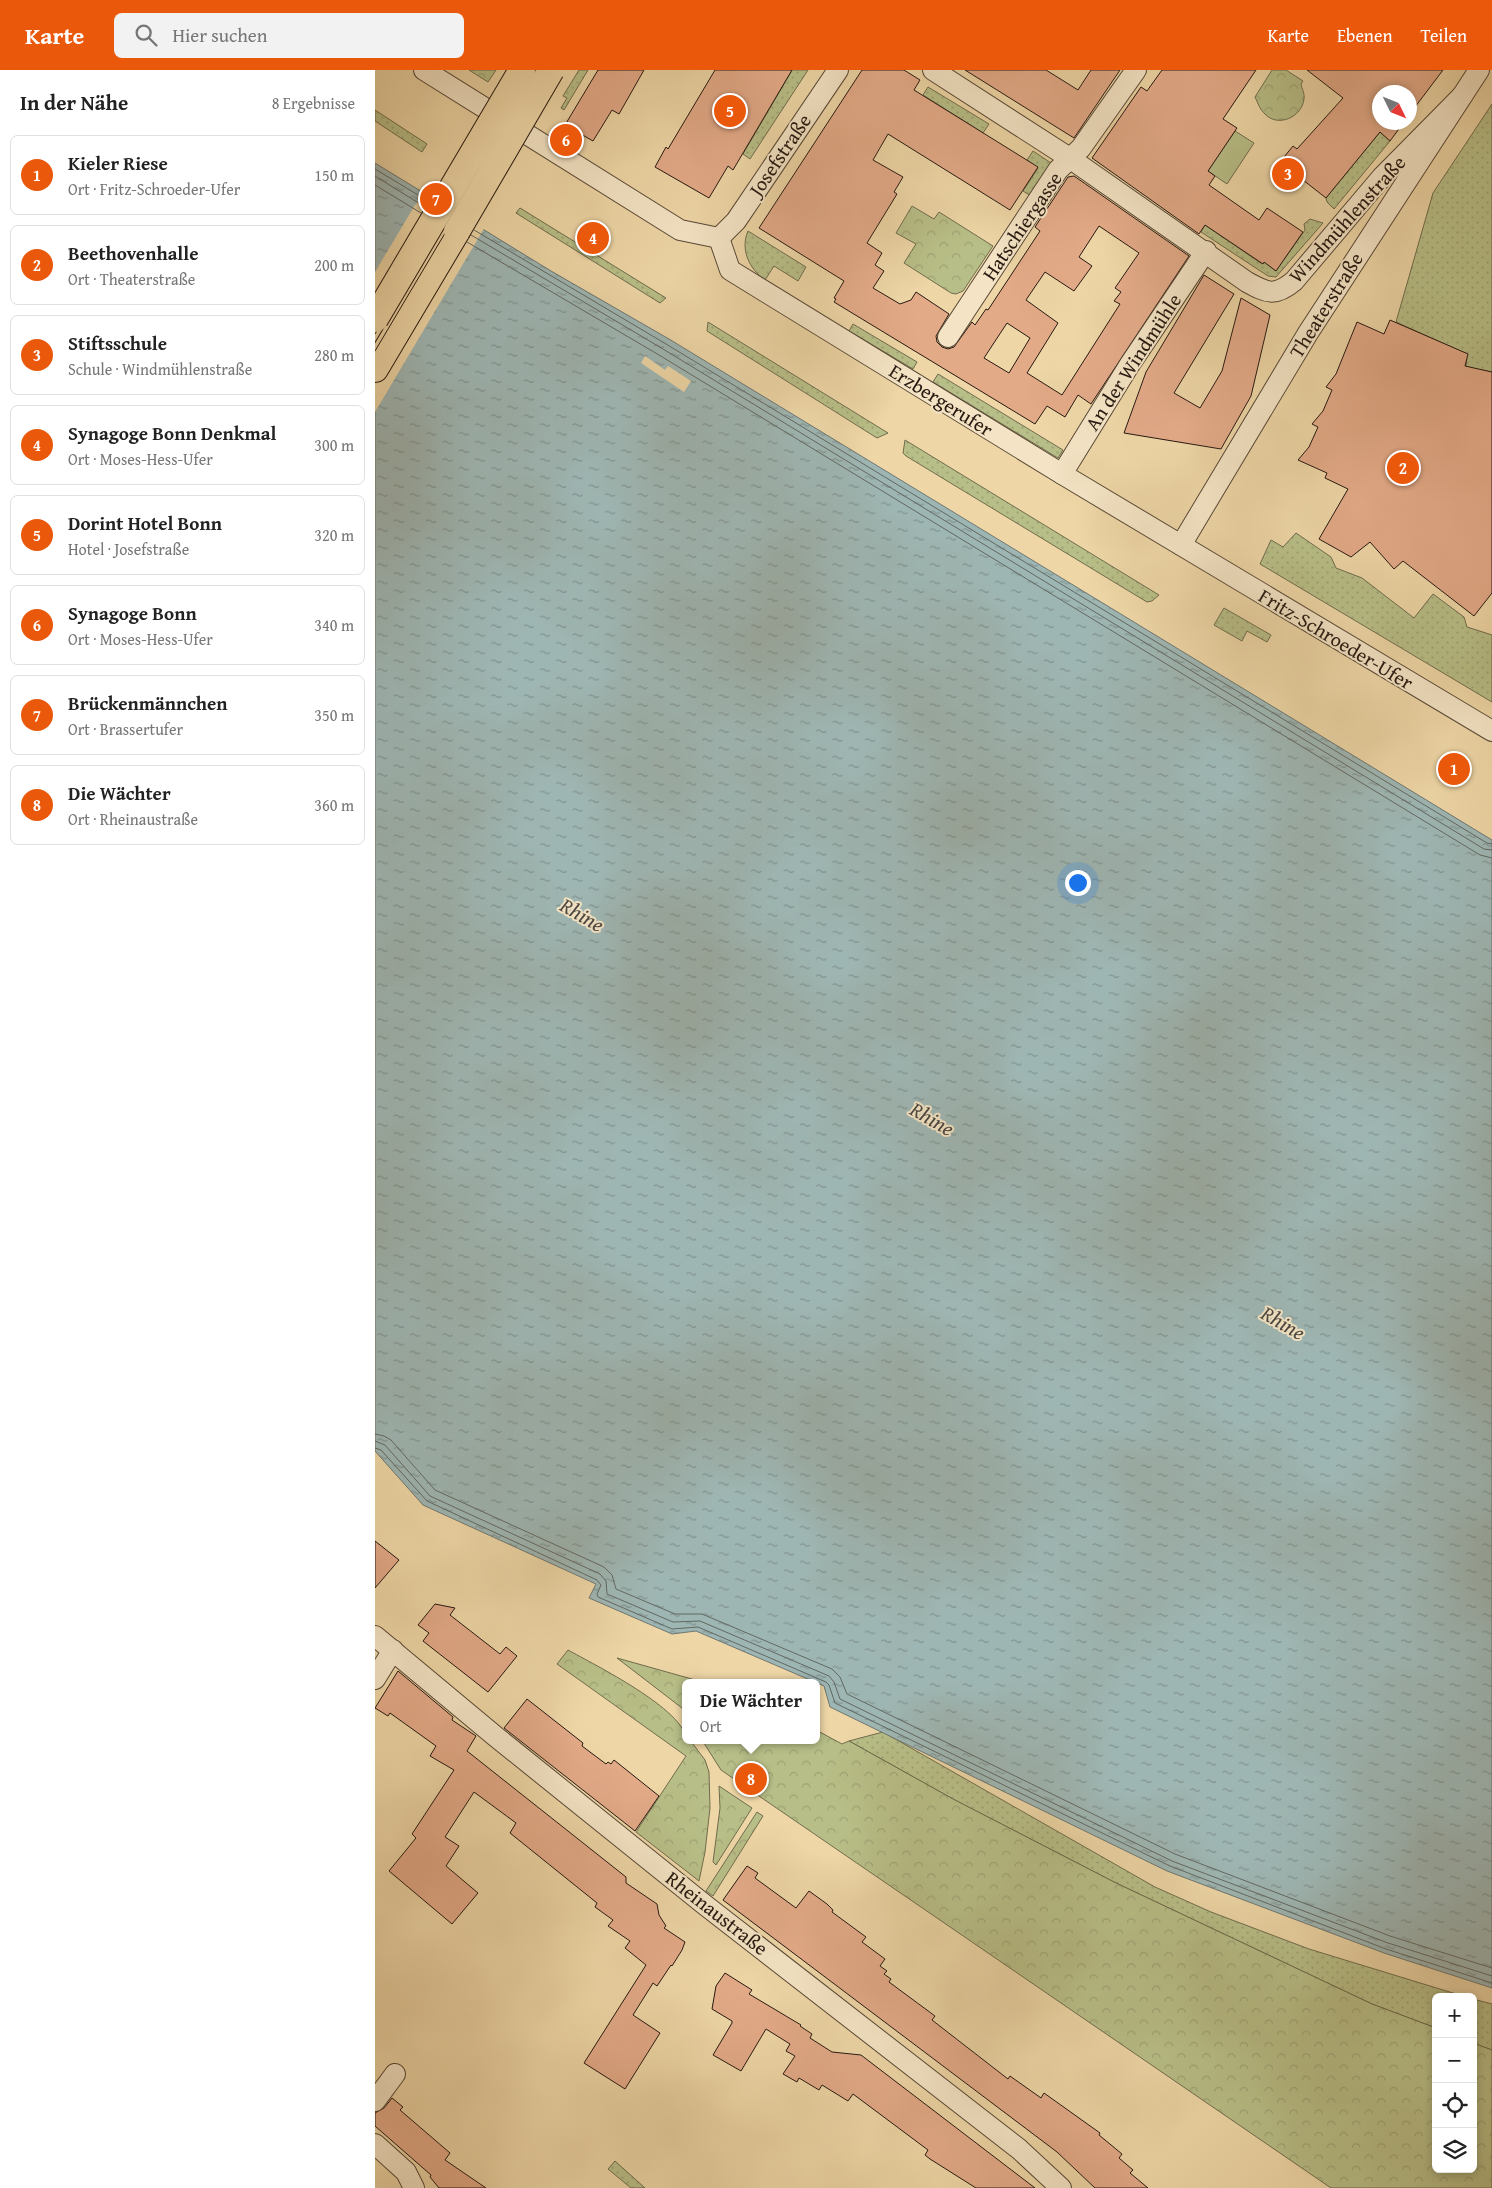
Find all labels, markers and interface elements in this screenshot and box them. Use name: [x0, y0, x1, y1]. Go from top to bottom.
search box: [114, 13, 464, 58]
text: Karte: [25, 18, 84, 53]
icon: search: [132, 21, 160, 49]
text: Hier suchen: [172, 21, 267, 49]
text: Karte: [1268, 22, 1309, 49]
text: Ebenen: [1337, 22, 1393, 49]
text: Teilen: [1421, 22, 1467, 49]
north arrow: [1372, 85, 1417, 130]
text: In der Nähe: [20, 87, 128, 118]
text: 8 Ergebnisse: [272, 91, 355, 115]
pin: 5: [714, 92, 746, 130]
street label: Josefstraße: [740, 108, 818, 204]
pin: 6: [550, 121, 582, 159]
street label: Windmühlenstraße: [1281, 148, 1412, 289]
text: Kieler Riese: [68, 149, 168, 177]
pin: 3: [1272, 155, 1304, 193]
text: 1: [33, 163, 41, 187]
text: 150 m: [314, 163, 354, 187]
street label: Hatschiergasse: [974, 166, 1069, 286]
text: Ort · Fritz-Schroeder-Ufer: [68, 177, 240, 201]
pin: 7: [420, 180, 452, 218]
pin: 4: [577, 219, 609, 257]
text: Beethovenhalle: [68, 239, 199, 267]
street label: Theaterstraße: [1282, 246, 1370, 363]
text: 2: [33, 253, 41, 277]
text: 200 m: [314, 253, 354, 277]
text: Ort · Theaterstraße: [68, 267, 195, 291]
street label: An der Windmühle: [1077, 287, 1188, 436]
text: Stiftsschule: [68, 329, 167, 357]
text: 3: [33, 343, 41, 367]
text: 280 m: [314, 343, 354, 367]
street label: Erzbergerufer: [884, 356, 999, 443]
text: Schule · Windmühlenstraße: [68, 357, 252, 381]
text: Synagoge Bonn Denkmal: [68, 419, 276, 447]
text: 4: [33, 433, 41, 457]
text: 300 m: [314, 433, 354, 457]
text: Ort · Moses-Hess-Ufer: [68, 447, 213, 471]
pin: 2: [1387, 449, 1419, 487]
text: Dorint Hotel Bonn: [68, 509, 222, 537]
text: 5: [33, 523, 41, 547]
text: 320 m: [314, 523, 354, 547]
text: Hotel · Josefstraße: [68, 537, 189, 561]
street label: Fritz-Schroeder-Ufer: [1253, 581, 1419, 696]
text: Synagoge Bonn: [68, 599, 197, 627]
text: 6: [33, 613, 41, 637]
text: 340 m: [314, 613, 354, 637]
text: Ort · Moses-Hess-Ufer: [68, 627, 213, 651]
text: Brückenmännchen: [68, 689, 228, 717]
text: 7: [33, 703, 41, 727]
text: 350 m: [314, 703, 354, 727]
text: Ort · Brassertufer: [68, 717, 183, 741]
pin: 1: [1438, 750, 1470, 788]
text: Die Wächter: [68, 779, 171, 807]
text: 8: [33, 793, 41, 817]
text: 360 m: [314, 793, 354, 817]
text: Ort · Rheinaustraße: [68, 807, 198, 831]
your location: [1065, 870, 1091, 896]
water label: Rhine: [554, 889, 610, 940]
water label: Rhine: [904, 1093, 960, 1144]
water label: Rhine: [1255, 1297, 1311, 1348]
popup: [682, 1679, 820, 1744]
text: Die Wächter: [700, 1686, 802, 1714]
text: Ort: [700, 1714, 722, 1738]
pin: 8: [735, 1760, 767, 1798]
street label: Rheinaustraße: [660, 1863, 775, 1962]
map controls: [1432, 1993, 1477, 2173]
button: +: [1432, 1993, 1477, 2038]
button: −: [1432, 2038, 1477, 2083]
button: locate: [1432, 2083, 1477, 2128]
button: layers: [1432, 2128, 1477, 2173]

